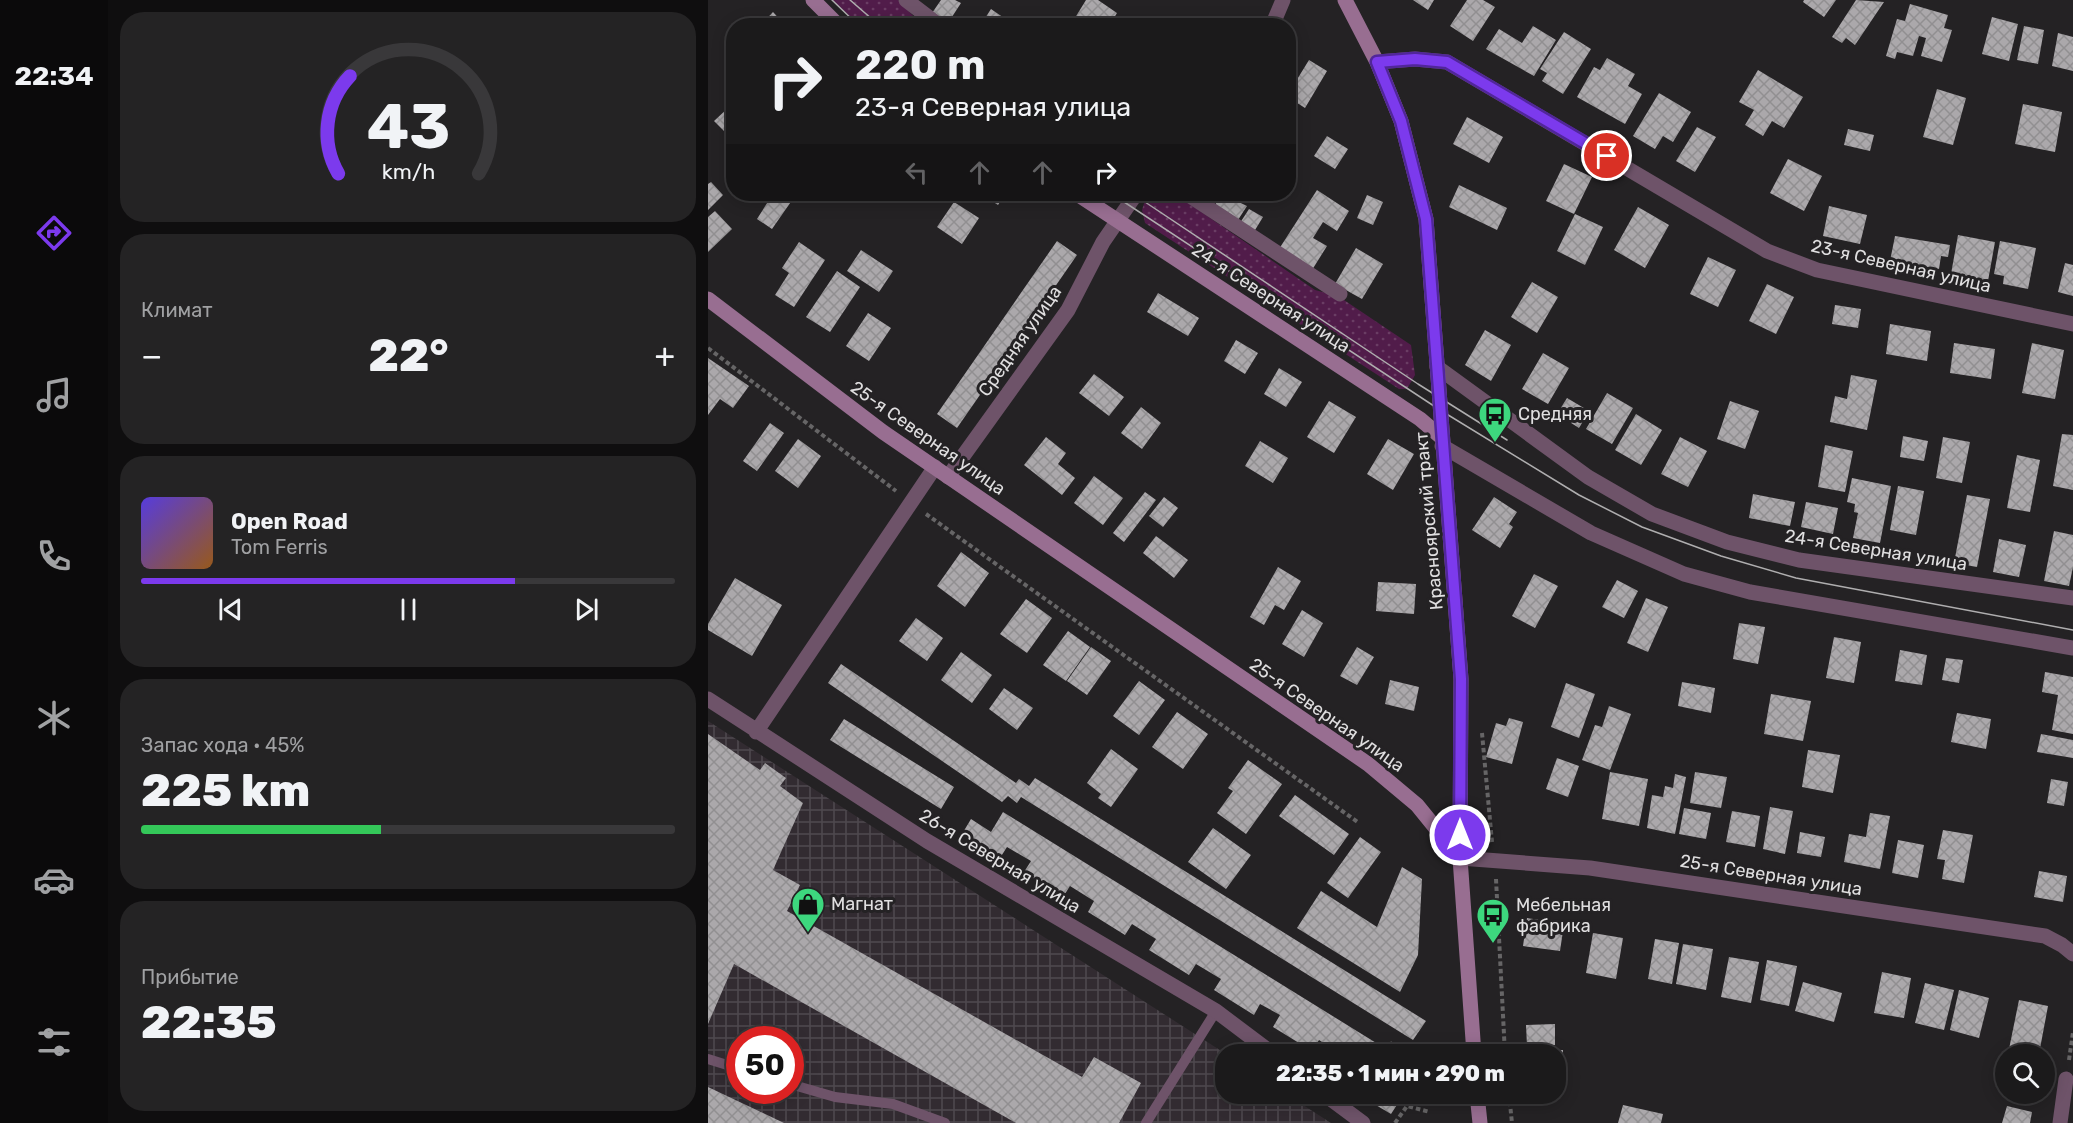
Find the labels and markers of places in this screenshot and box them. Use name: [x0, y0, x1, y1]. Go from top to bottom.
pin: [1581, 130, 1632, 181]
bus stop icon: Средняя: [1477, 396, 1513, 443]
place label: Средняя: [1518, 403, 1592, 425]
shop icon: Магнат: [790, 886, 826, 933]
place label: Магнат: [831, 893, 893, 915]
place label: Мебельная фабрика: [1516, 894, 1611, 937]
bus stop icon: Мебельная фабрика: [1475, 897, 1511, 944]

